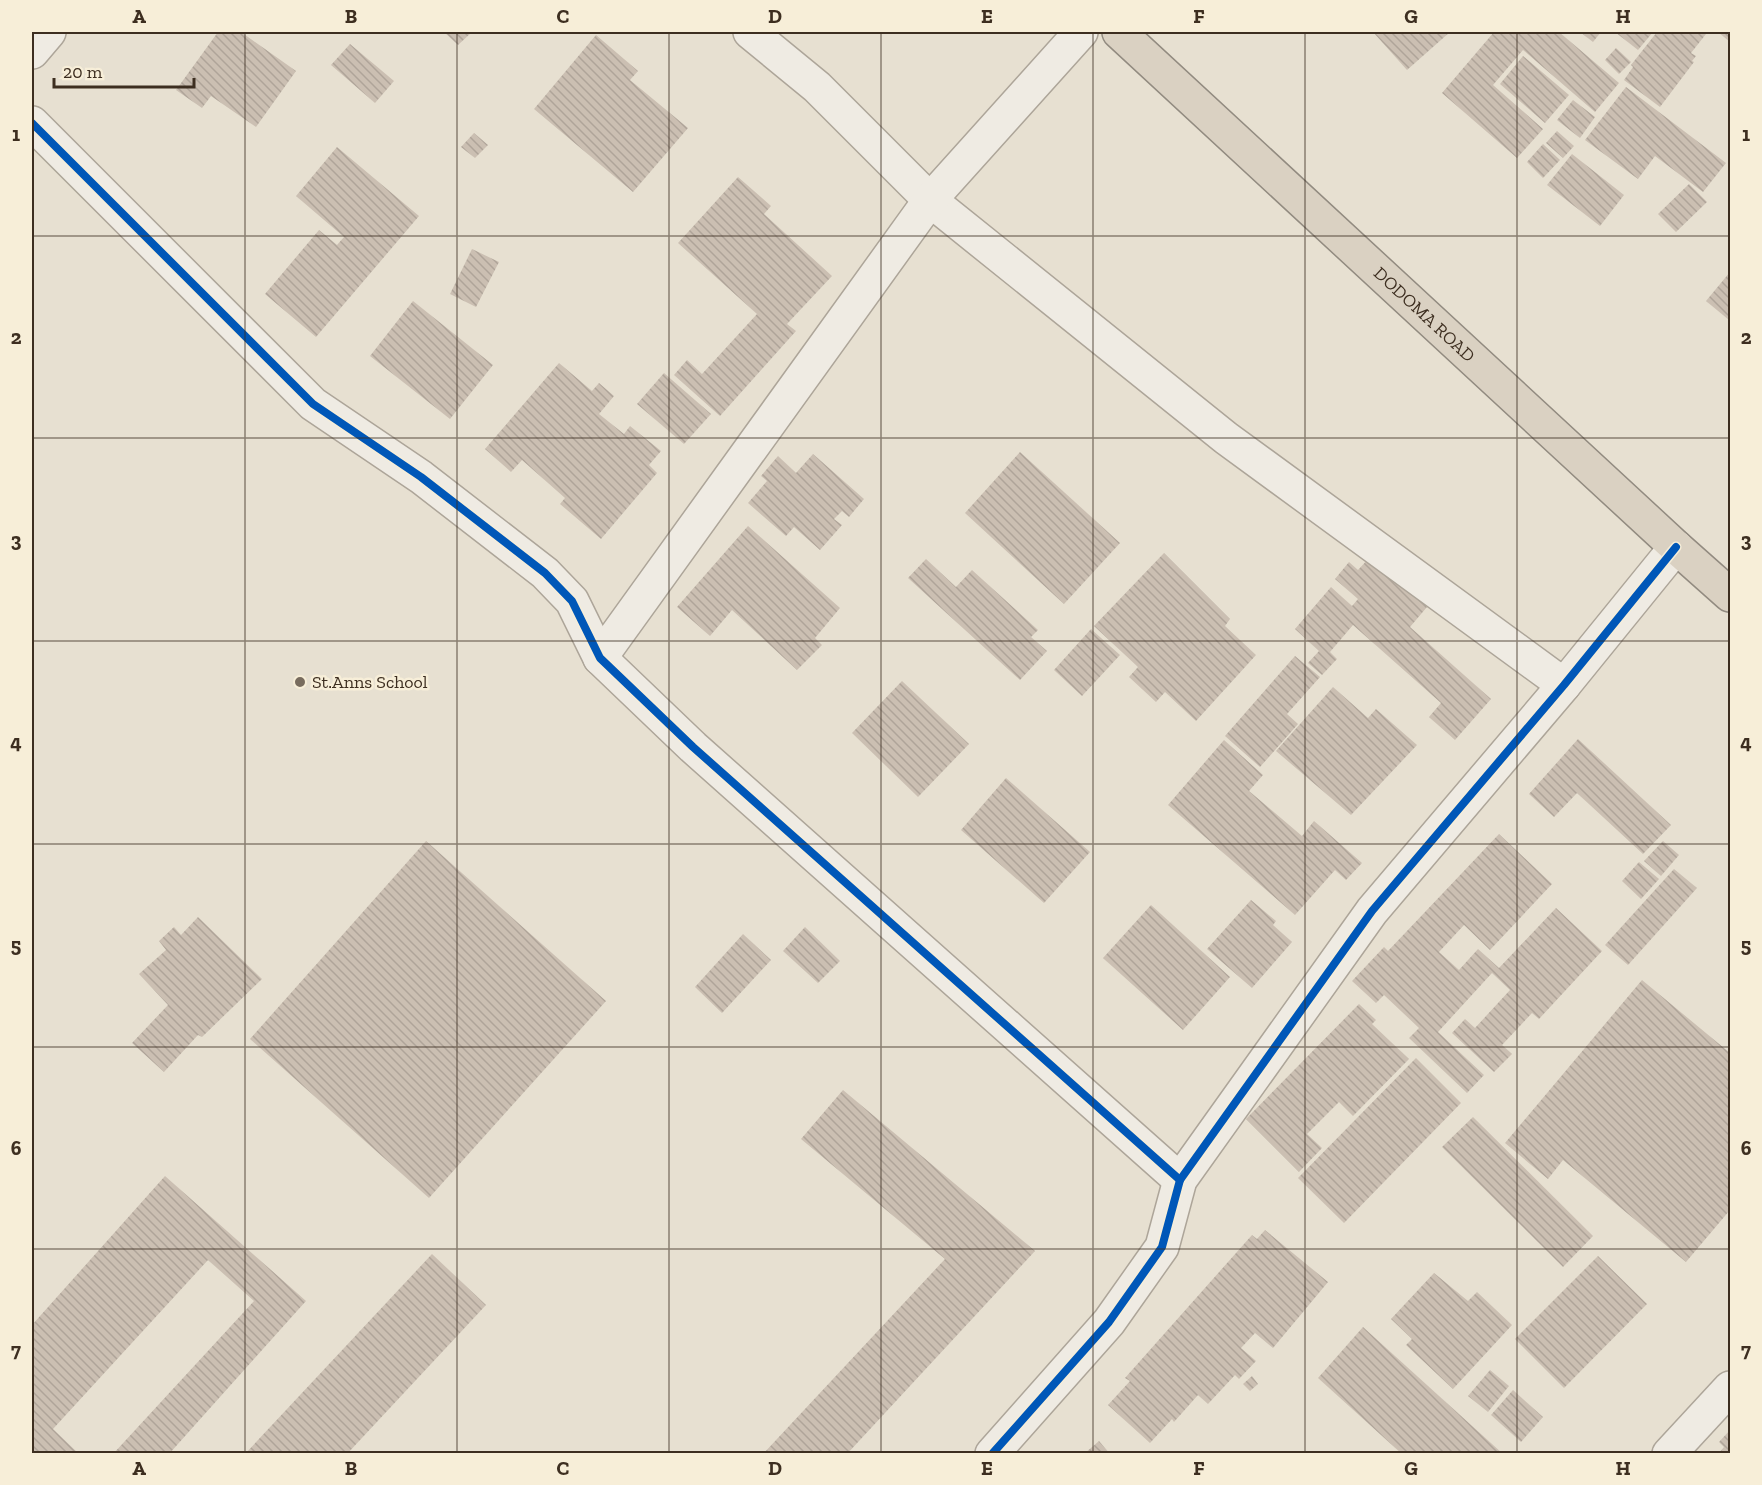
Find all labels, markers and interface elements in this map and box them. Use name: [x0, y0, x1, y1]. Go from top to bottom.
text: A: [132, 4, 146, 28]
text: B: [345, 4, 357, 28]
text: C: [557, 4, 570, 28]
text: D: [768, 4, 782, 28]
text: E: [981, 4, 993, 28]
text: F: [1193, 4, 1205, 28]
text: G: [1404, 4, 1418, 28]
text: H: [1615, 4, 1631, 28]
scale bar: [54, 51, 194, 89]
text: 20 m: [63, 61, 103, 83]
text: 1: [12, 122, 20, 146]
text: 1: [1742, 122, 1750, 146]
street label: DODOMA ROAD: [1369, 262, 1480, 367]
text: 2: [11, 325, 22, 349]
text: 2: [1741, 325, 1752, 349]
text: 3: [11, 528, 22, 552]
text: 3: [1741, 528, 1752, 552]
place label: St.Anns School: [312, 671, 428, 693]
marker: St.Anns School: [293, 675, 307, 689]
text: 4: [10, 730, 22, 754]
text: 4: [1740, 730, 1752, 754]
text: 5: [11, 933, 21, 957]
text: 5: [1741, 933, 1751, 957]
text: 6: [11, 1136, 22, 1160]
text: 6: [1741, 1136, 1752, 1160]
text: 7: [11, 1338, 21, 1362]
text: 7: [1741, 1338, 1751, 1362]
text: A: [132, 1456, 146, 1480]
text: B: [345, 1456, 357, 1480]
text: C: [557, 1456, 570, 1480]
text: D: [768, 1456, 782, 1480]
text: E: [981, 1456, 993, 1480]
text: F: [1193, 1456, 1205, 1480]
text: G: [1404, 1456, 1418, 1480]
text: H: [1615, 1456, 1631, 1480]

